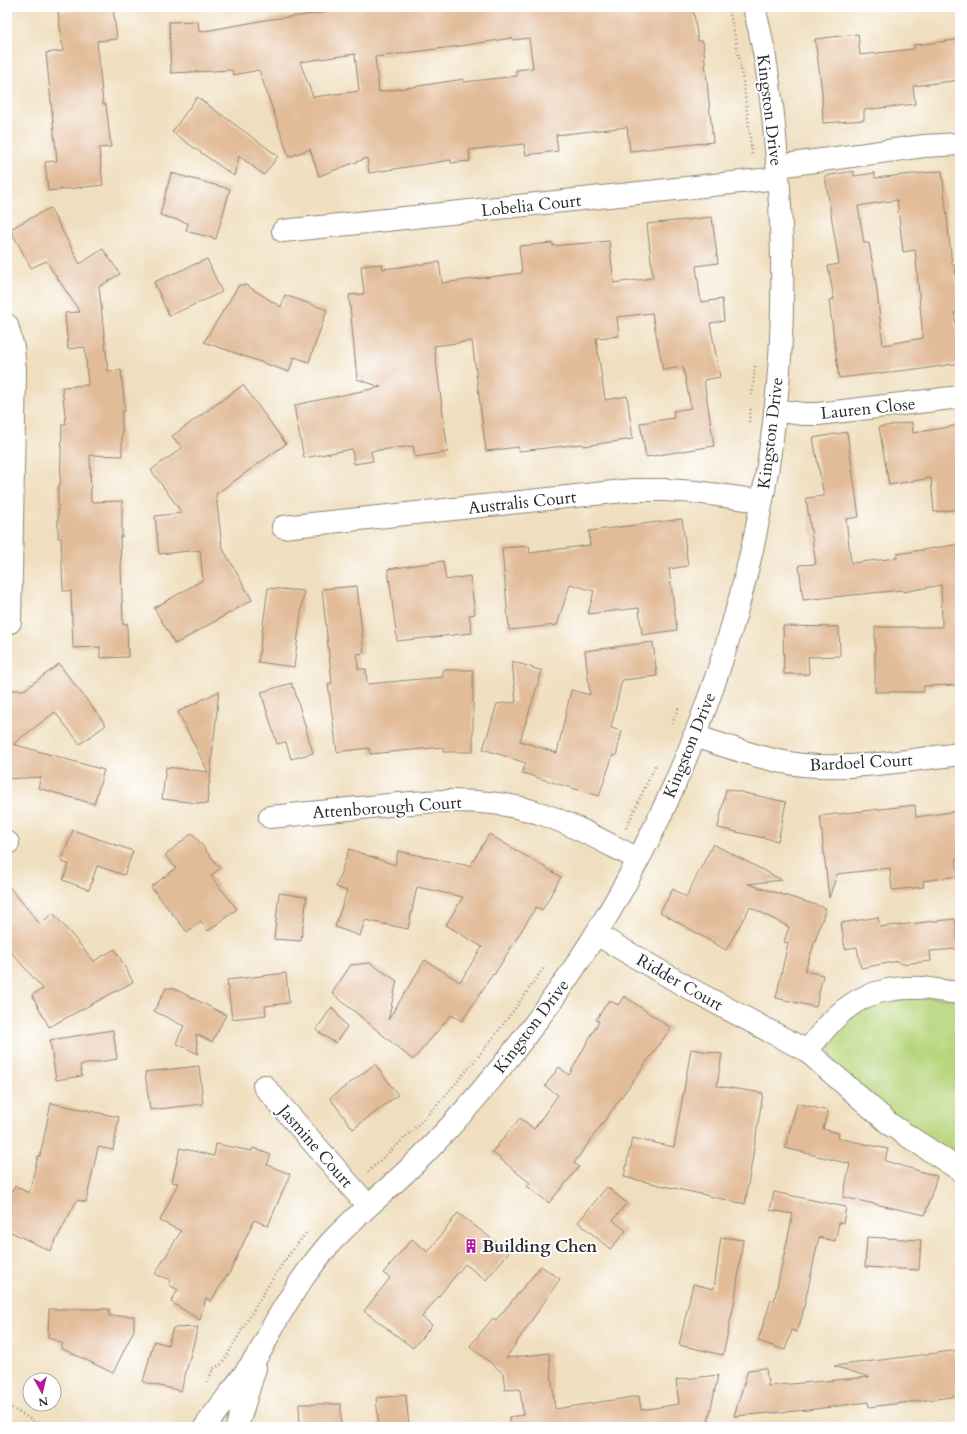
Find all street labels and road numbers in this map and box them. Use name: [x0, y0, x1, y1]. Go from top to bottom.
street label: Kingston Drive: [751, 53, 788, 167]
street label: Lobelia Court: [480, 189, 583, 222]
street label: Kingston Drive: [752, 376, 789, 490]
street label: Lauren Close: [820, 392, 917, 425]
street label: Australis Court: [467, 485, 578, 520]
street label: Kingston Drive: [658, 689, 721, 802]
street label: Bardoel Court: [809, 748, 914, 777]
street label: Attenborough Court: [312, 791, 463, 824]
street label: Ridder Court: [632, 948, 728, 1017]
street label: Kingston Drive: [488, 975, 574, 1078]
street label: Jasmine Court: [271, 1098, 358, 1193]

